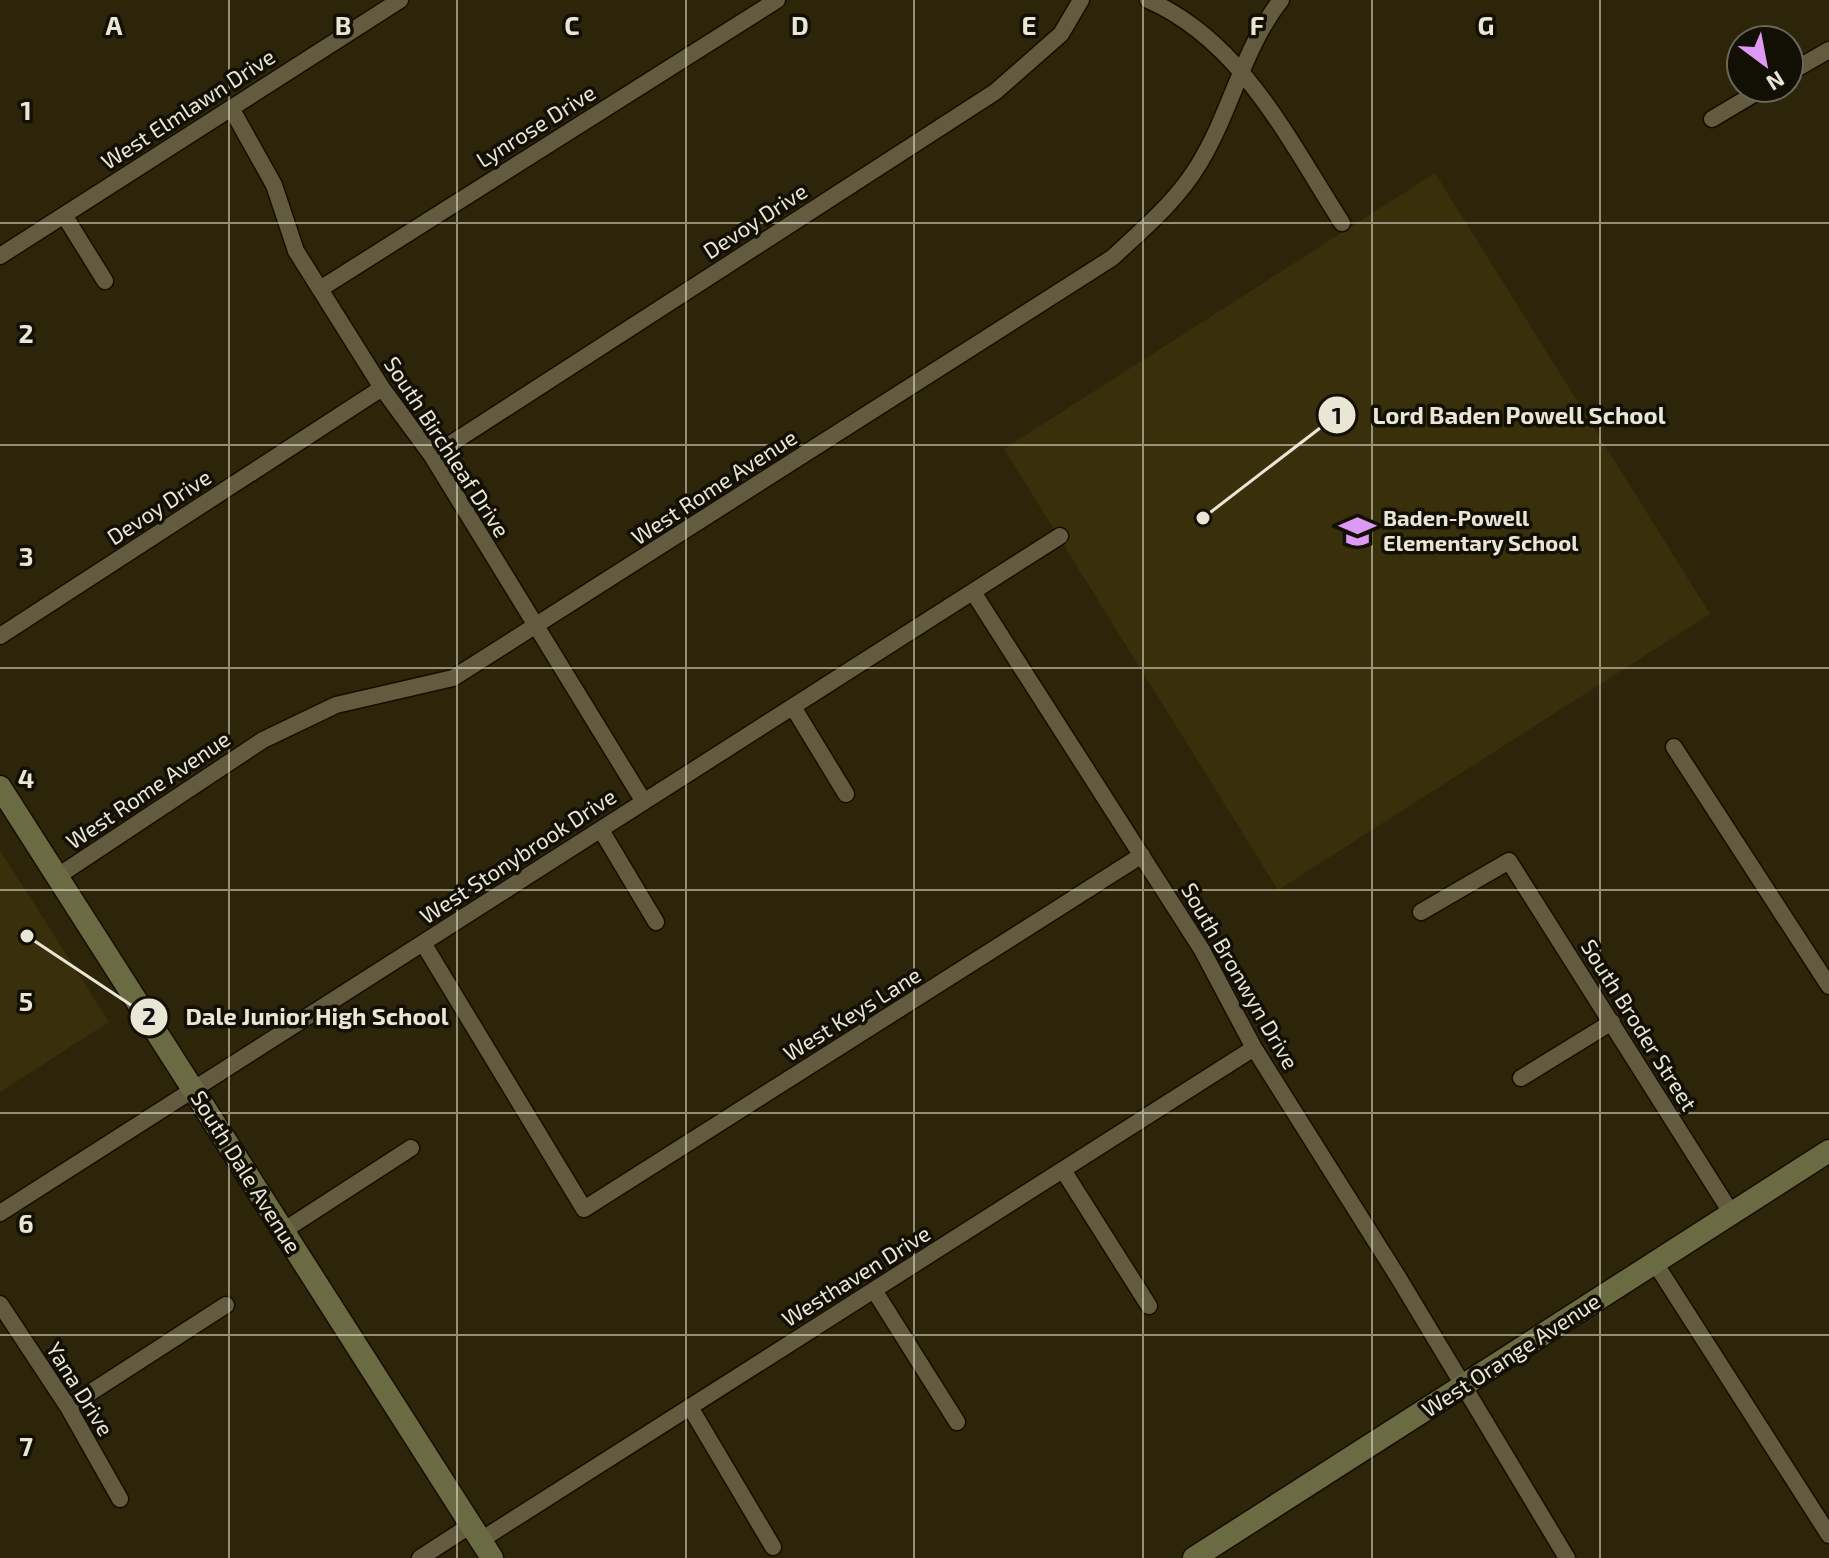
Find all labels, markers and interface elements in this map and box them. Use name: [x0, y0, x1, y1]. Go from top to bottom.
text: A: [106, 9, 123, 40]
text: B: [335, 9, 351, 40]
text: C: [564, 9, 580, 40]
text: D: [791, 9, 809, 40]
text: E: [1021, 9, 1037, 40]
text: F: [1250, 9, 1264, 40]
text: G: [1478, 9, 1494, 40]
north arrow: [1725, 24, 1805, 104]
street label: West Elmlawn Drive: [96, 42, 279, 174]
text: N: [1763, 67, 1790, 97]
street label: Lynrose Drive: [471, 78, 600, 172]
text: 1: [20, 94, 32, 125]
street label: Devoy Drive: [698, 177, 811, 263]
text: 2: [18, 317, 34, 348]
street label: South Birchleaf Drive: [380, 351, 516, 542]
callout: Lord Baden Powell School: [1317, 391, 1682, 439]
text: 1: [1332, 400, 1342, 429]
text: Lord Baden Powell School: [1372, 400, 1666, 429]
street label: West Rome Avenue: [626, 423, 801, 549]
street label: Devoy Drive: [102, 463, 215, 549]
place label: Baden-Powell Elementary School: [1383, 504, 1579, 556]
school or university icon: Baden-Powell Elementary School: [1338, 512, 1376, 550]
text: 3: [19, 540, 33, 571]
street label: West Rome Avenue: [61, 725, 234, 854]
text: 4: [18, 762, 34, 793]
street label: West Stonybrook Drive: [415, 782, 620, 928]
street label: South Bronwyn Drive: [1177, 878, 1305, 1073]
street label: South Broder Street: [1577, 934, 1703, 1115]
street label: West Keys Lane: [778, 961, 925, 1066]
text: 5: [19, 985, 33, 1016]
callout: Dale Junior High School: [129, 993, 465, 1041]
text: 2: [142, 1001, 156, 1030]
text: Dale Junior High School: [185, 1001, 449, 1030]
street label: South Dale Avenue: [186, 1085, 307, 1257]
text: 6: [18, 1207, 34, 1238]
street label: Westhaven Drive: [777, 1219, 934, 1331]
street label: West Orange Avenue: [1416, 1287, 1604, 1421]
street label: Yana Drive: [42, 1337, 120, 1440]
text: 7: [19, 1430, 33, 1461]

